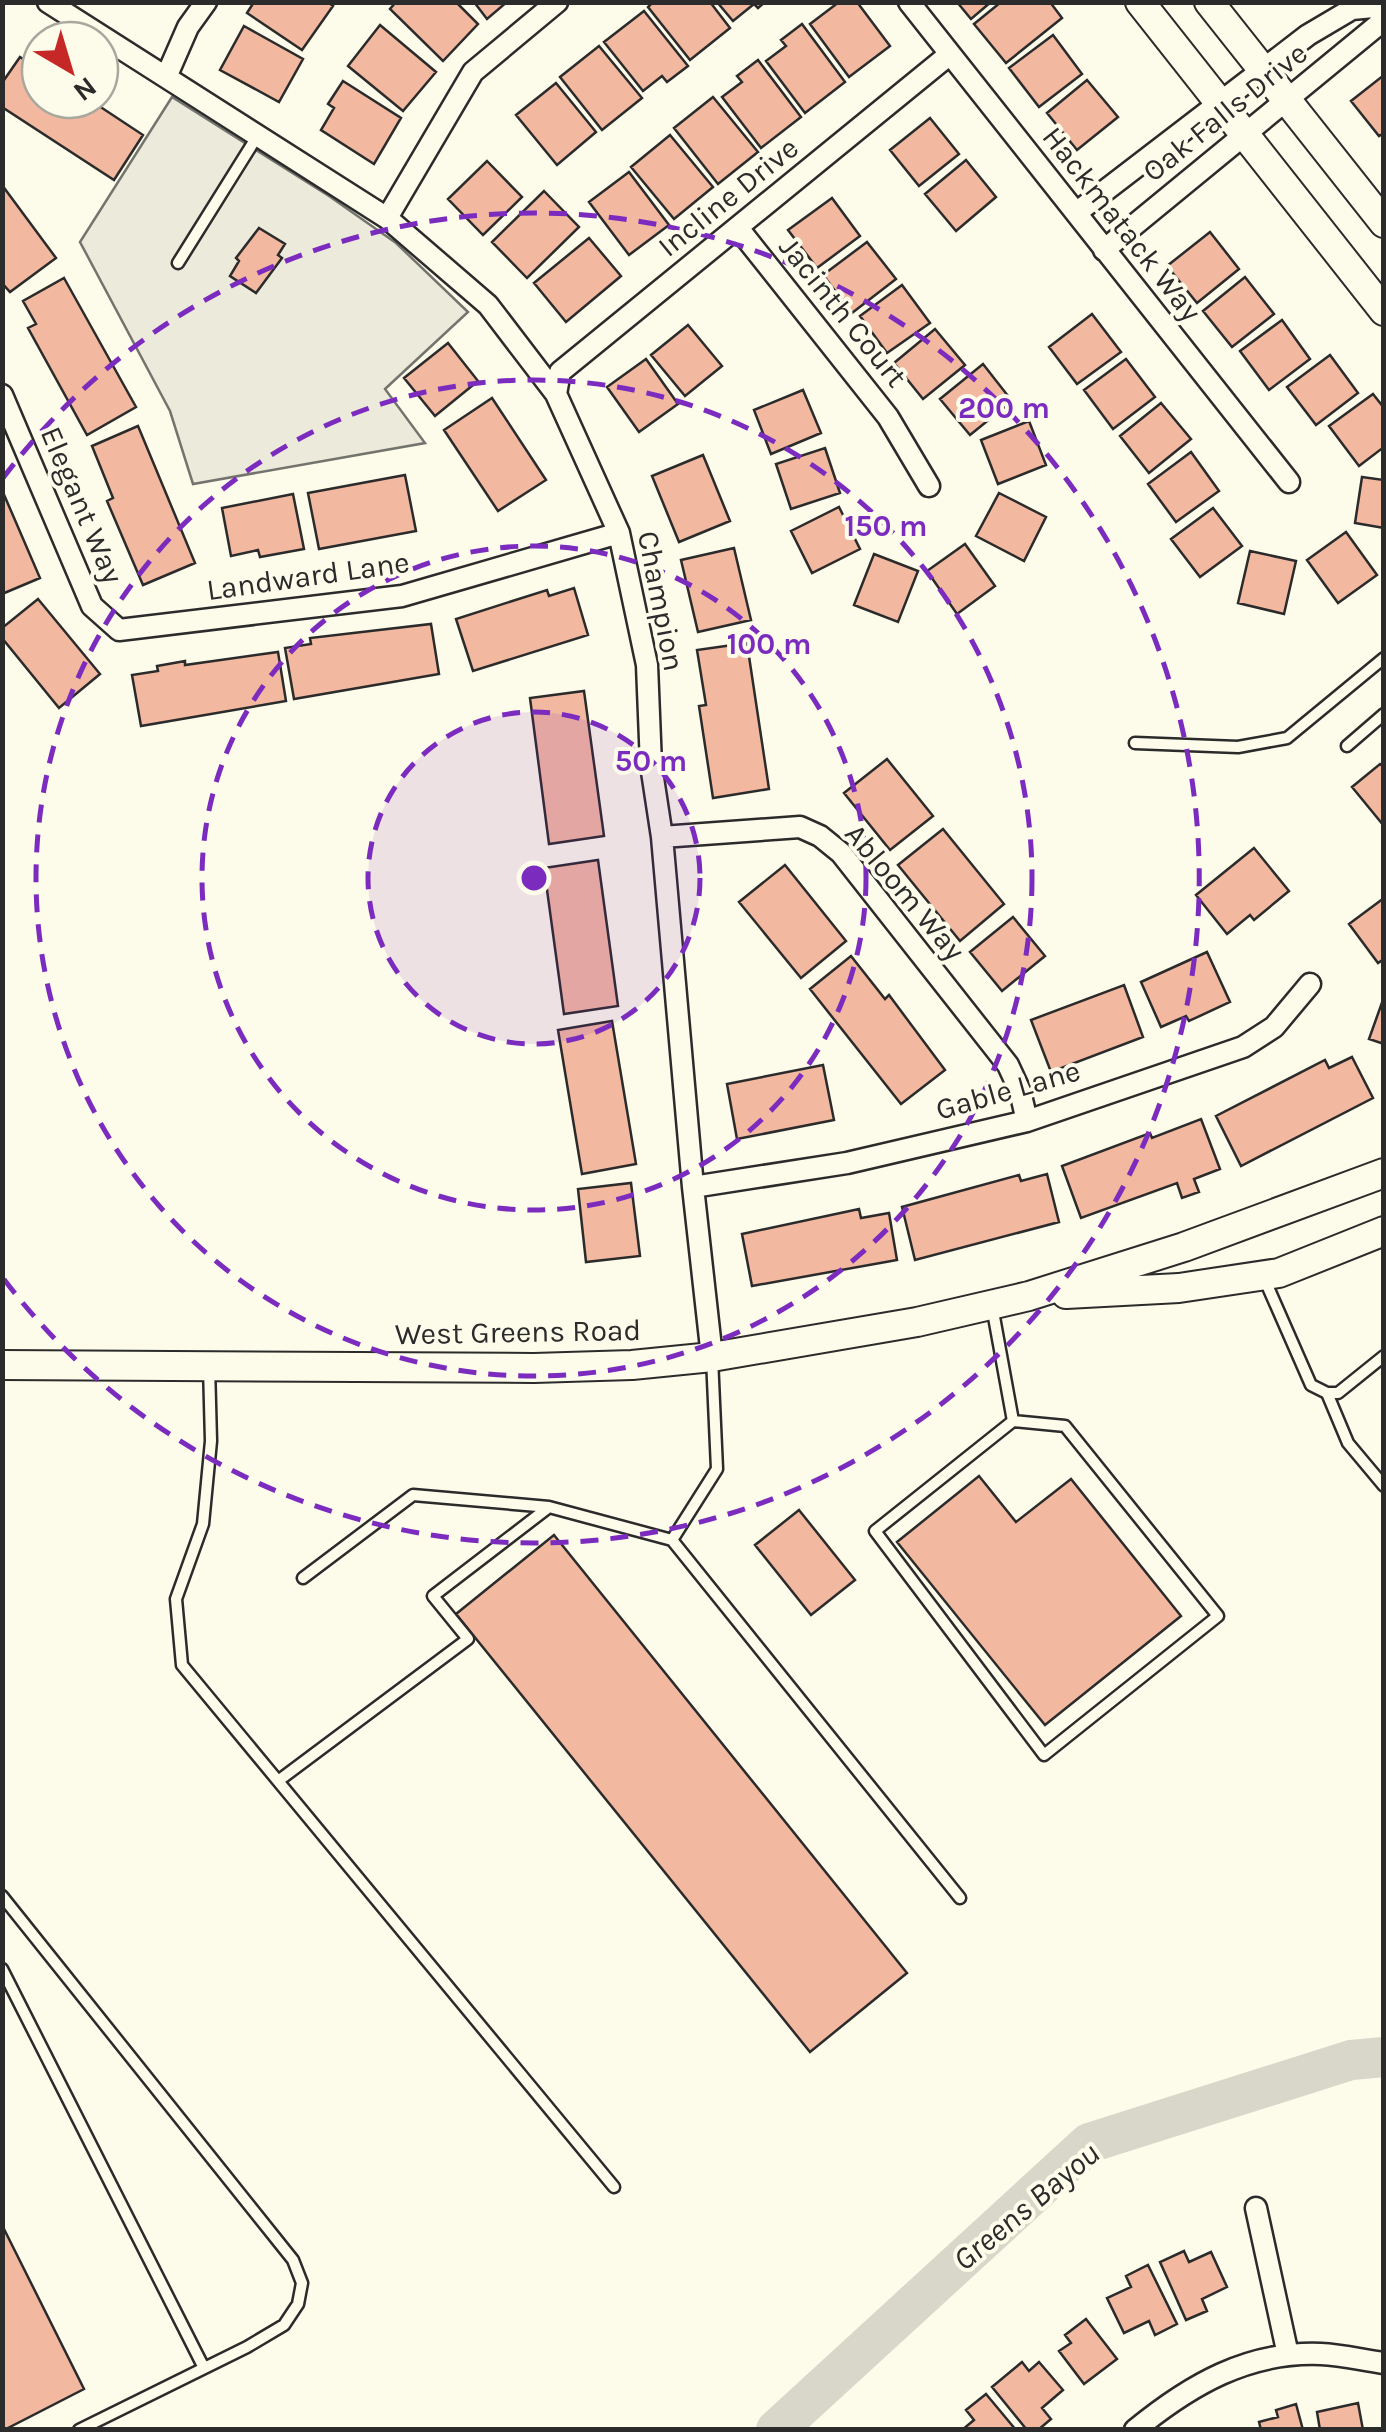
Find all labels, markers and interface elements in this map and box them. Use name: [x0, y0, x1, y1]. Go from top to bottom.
north arrow: [20, 20, 120, 120]
street label: Oak Falls Drive: [1135, 35, 1315, 189]
text: N: [67, 70, 103, 108]
street label: Hackmatack Way: [1035, 119, 1209, 329]
street label: Incline Drive: [651, 130, 805, 264]
street label: Jacinth Court: [772, 230, 914, 394]
text: 200 m: [958, 390, 1050, 426]
street label: Elegant Way: [33, 421, 131, 589]
text: 150 m: [844, 508, 928, 544]
street label: Champion: [630, 528, 692, 674]
street label: Landward Lane: [204, 544, 412, 608]
text: 100 m: [727, 626, 811, 662]
text: 50 m: [615, 743, 687, 779]
street label: Abloom Way: [837, 816, 973, 968]
centre of rings: [516, 860, 552, 896]
street label: Gable Lane: [932, 1052, 1084, 1128]
street label: West Greens Road: [394, 1312, 642, 1352]
water label: Greens Bayou: [946, 2134, 1107, 2278]

